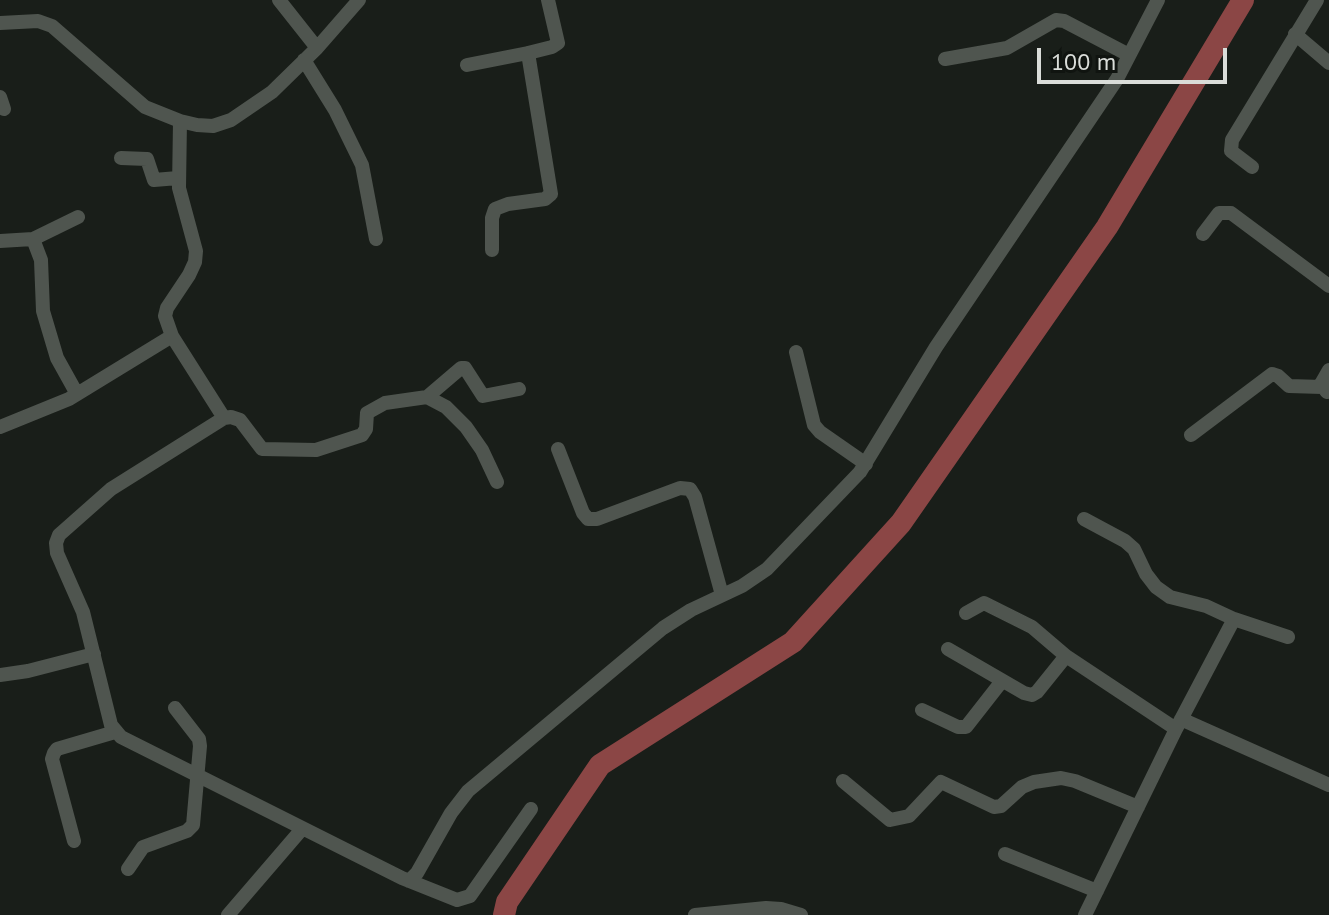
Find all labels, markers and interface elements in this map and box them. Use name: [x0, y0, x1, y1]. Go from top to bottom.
scale bar: [1041, 32, 1231, 82]
text: 100 m: [1051, 46, 1116, 77]

